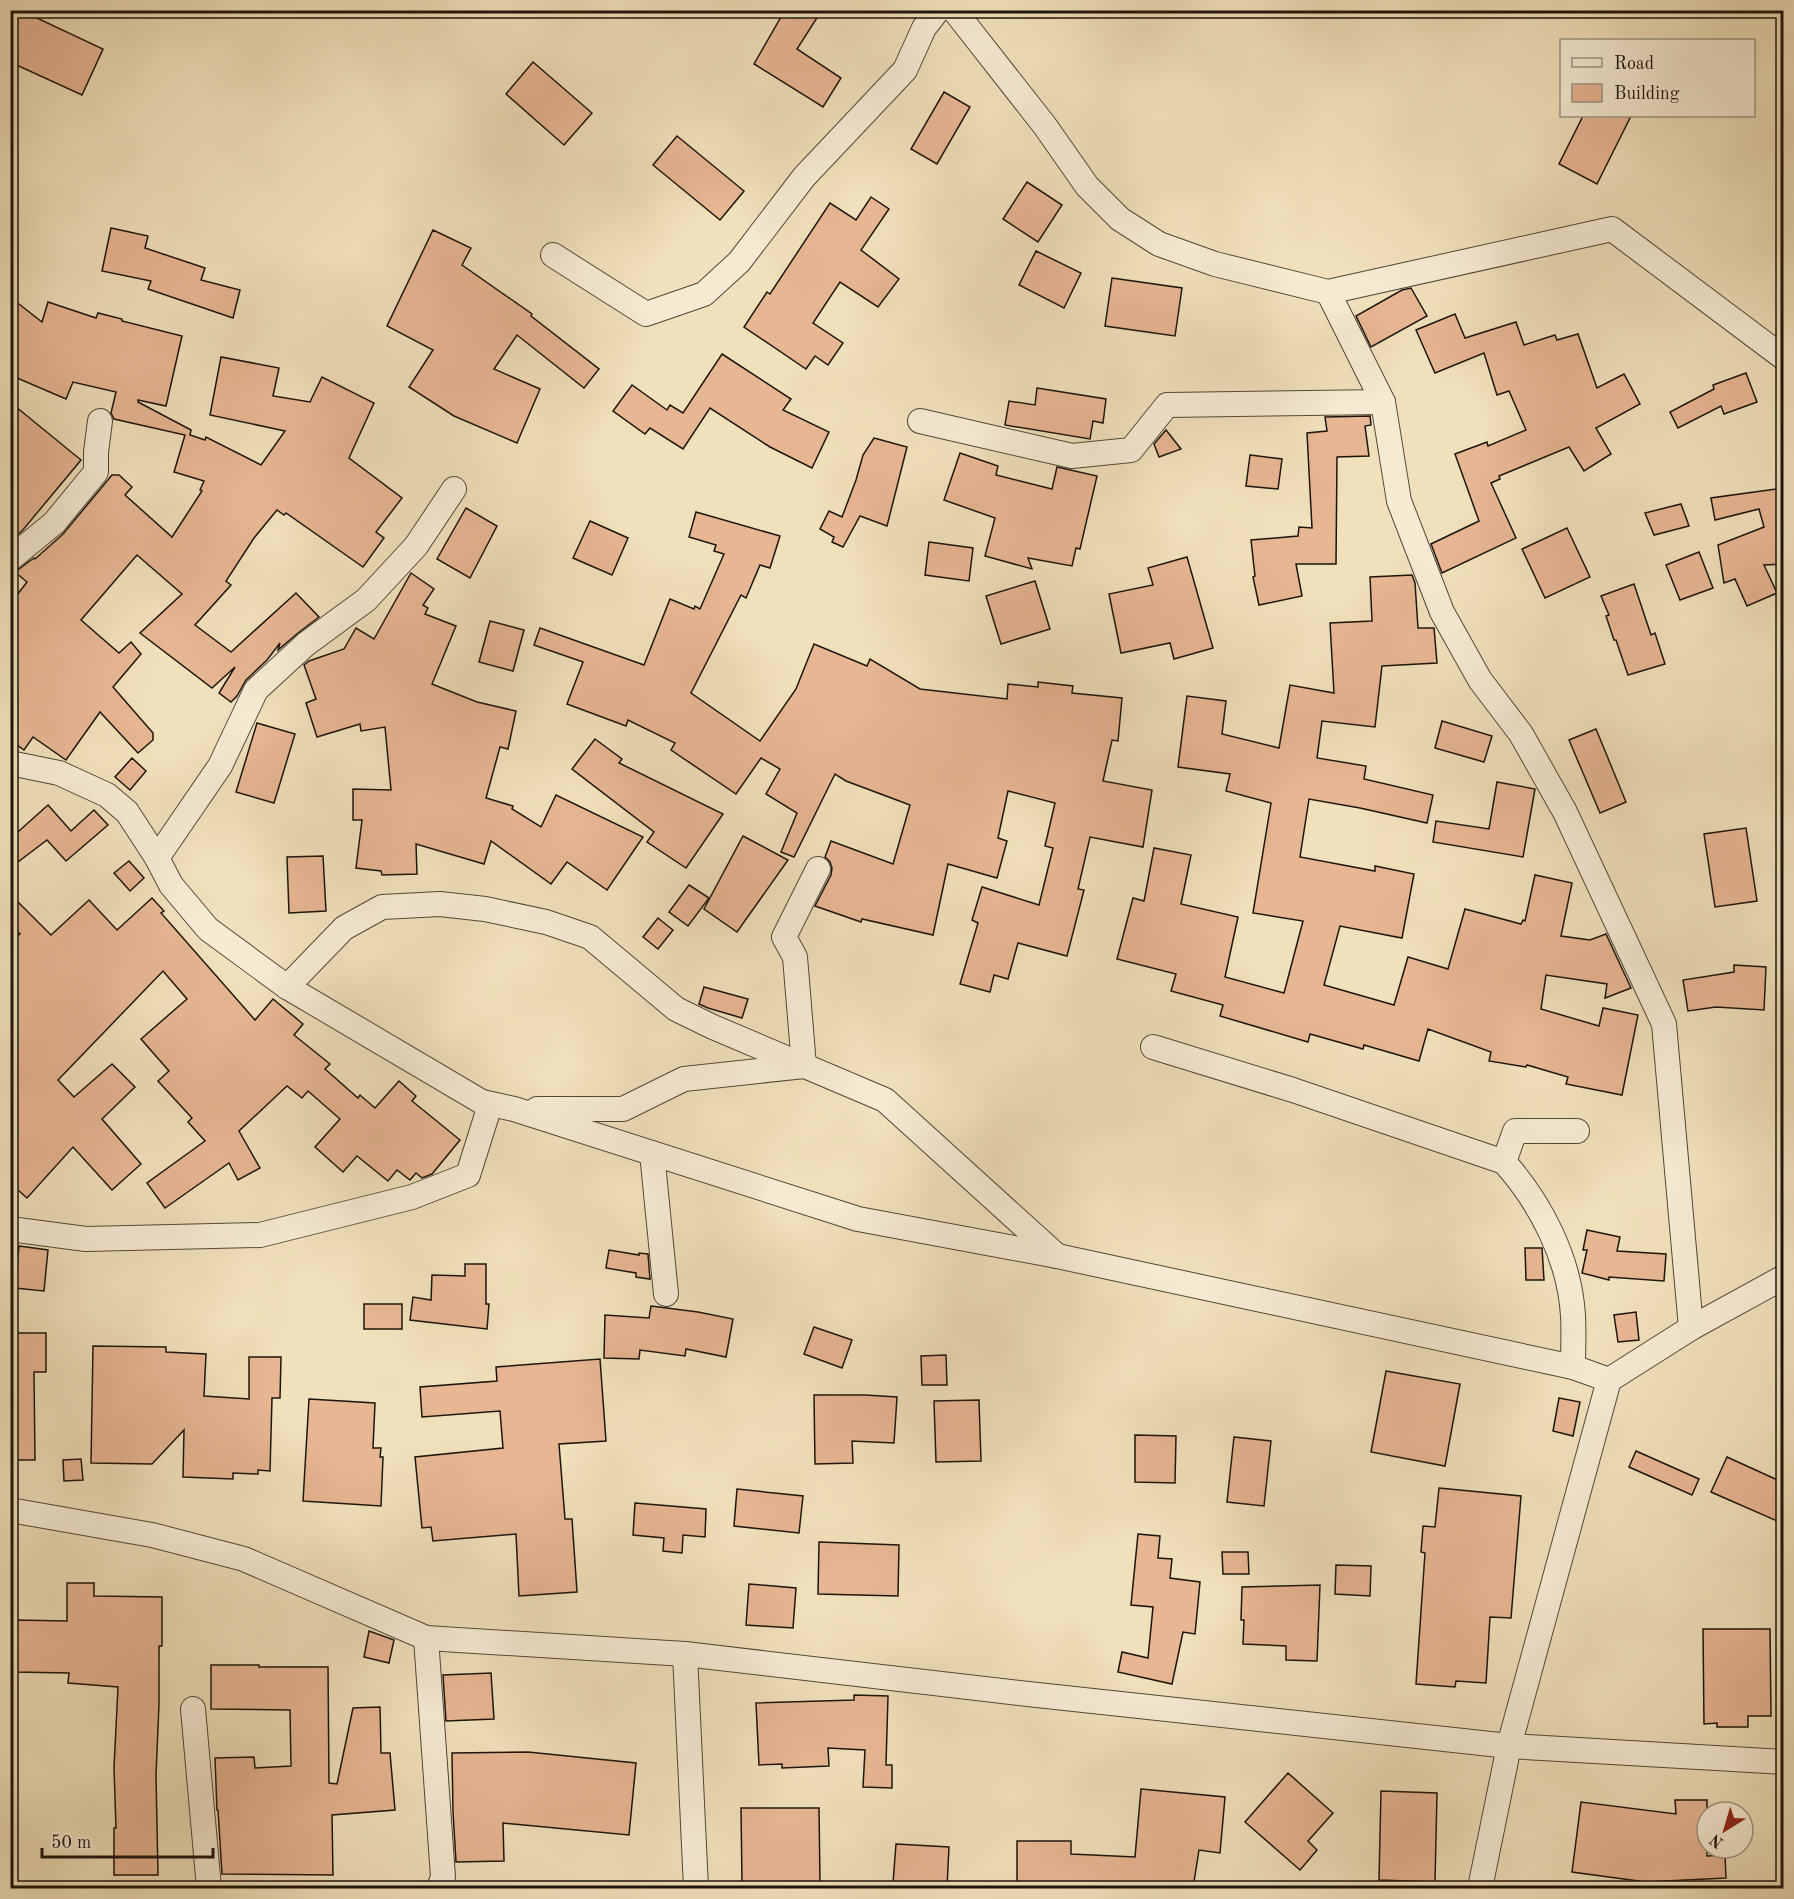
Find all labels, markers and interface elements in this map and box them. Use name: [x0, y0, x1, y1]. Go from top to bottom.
legend: [1560, 39, 1755, 117]
text: Road: [1614, 55, 1654, 73]
text: Building: [1614, 85, 1680, 103]
north arrow: [1695, 1800, 1755, 1860]
scale bar: [42, 1821, 213, 1859]
text: N: [1707, 1830, 1727, 1850]
text: 50 m: [51, 1834, 91, 1852]

